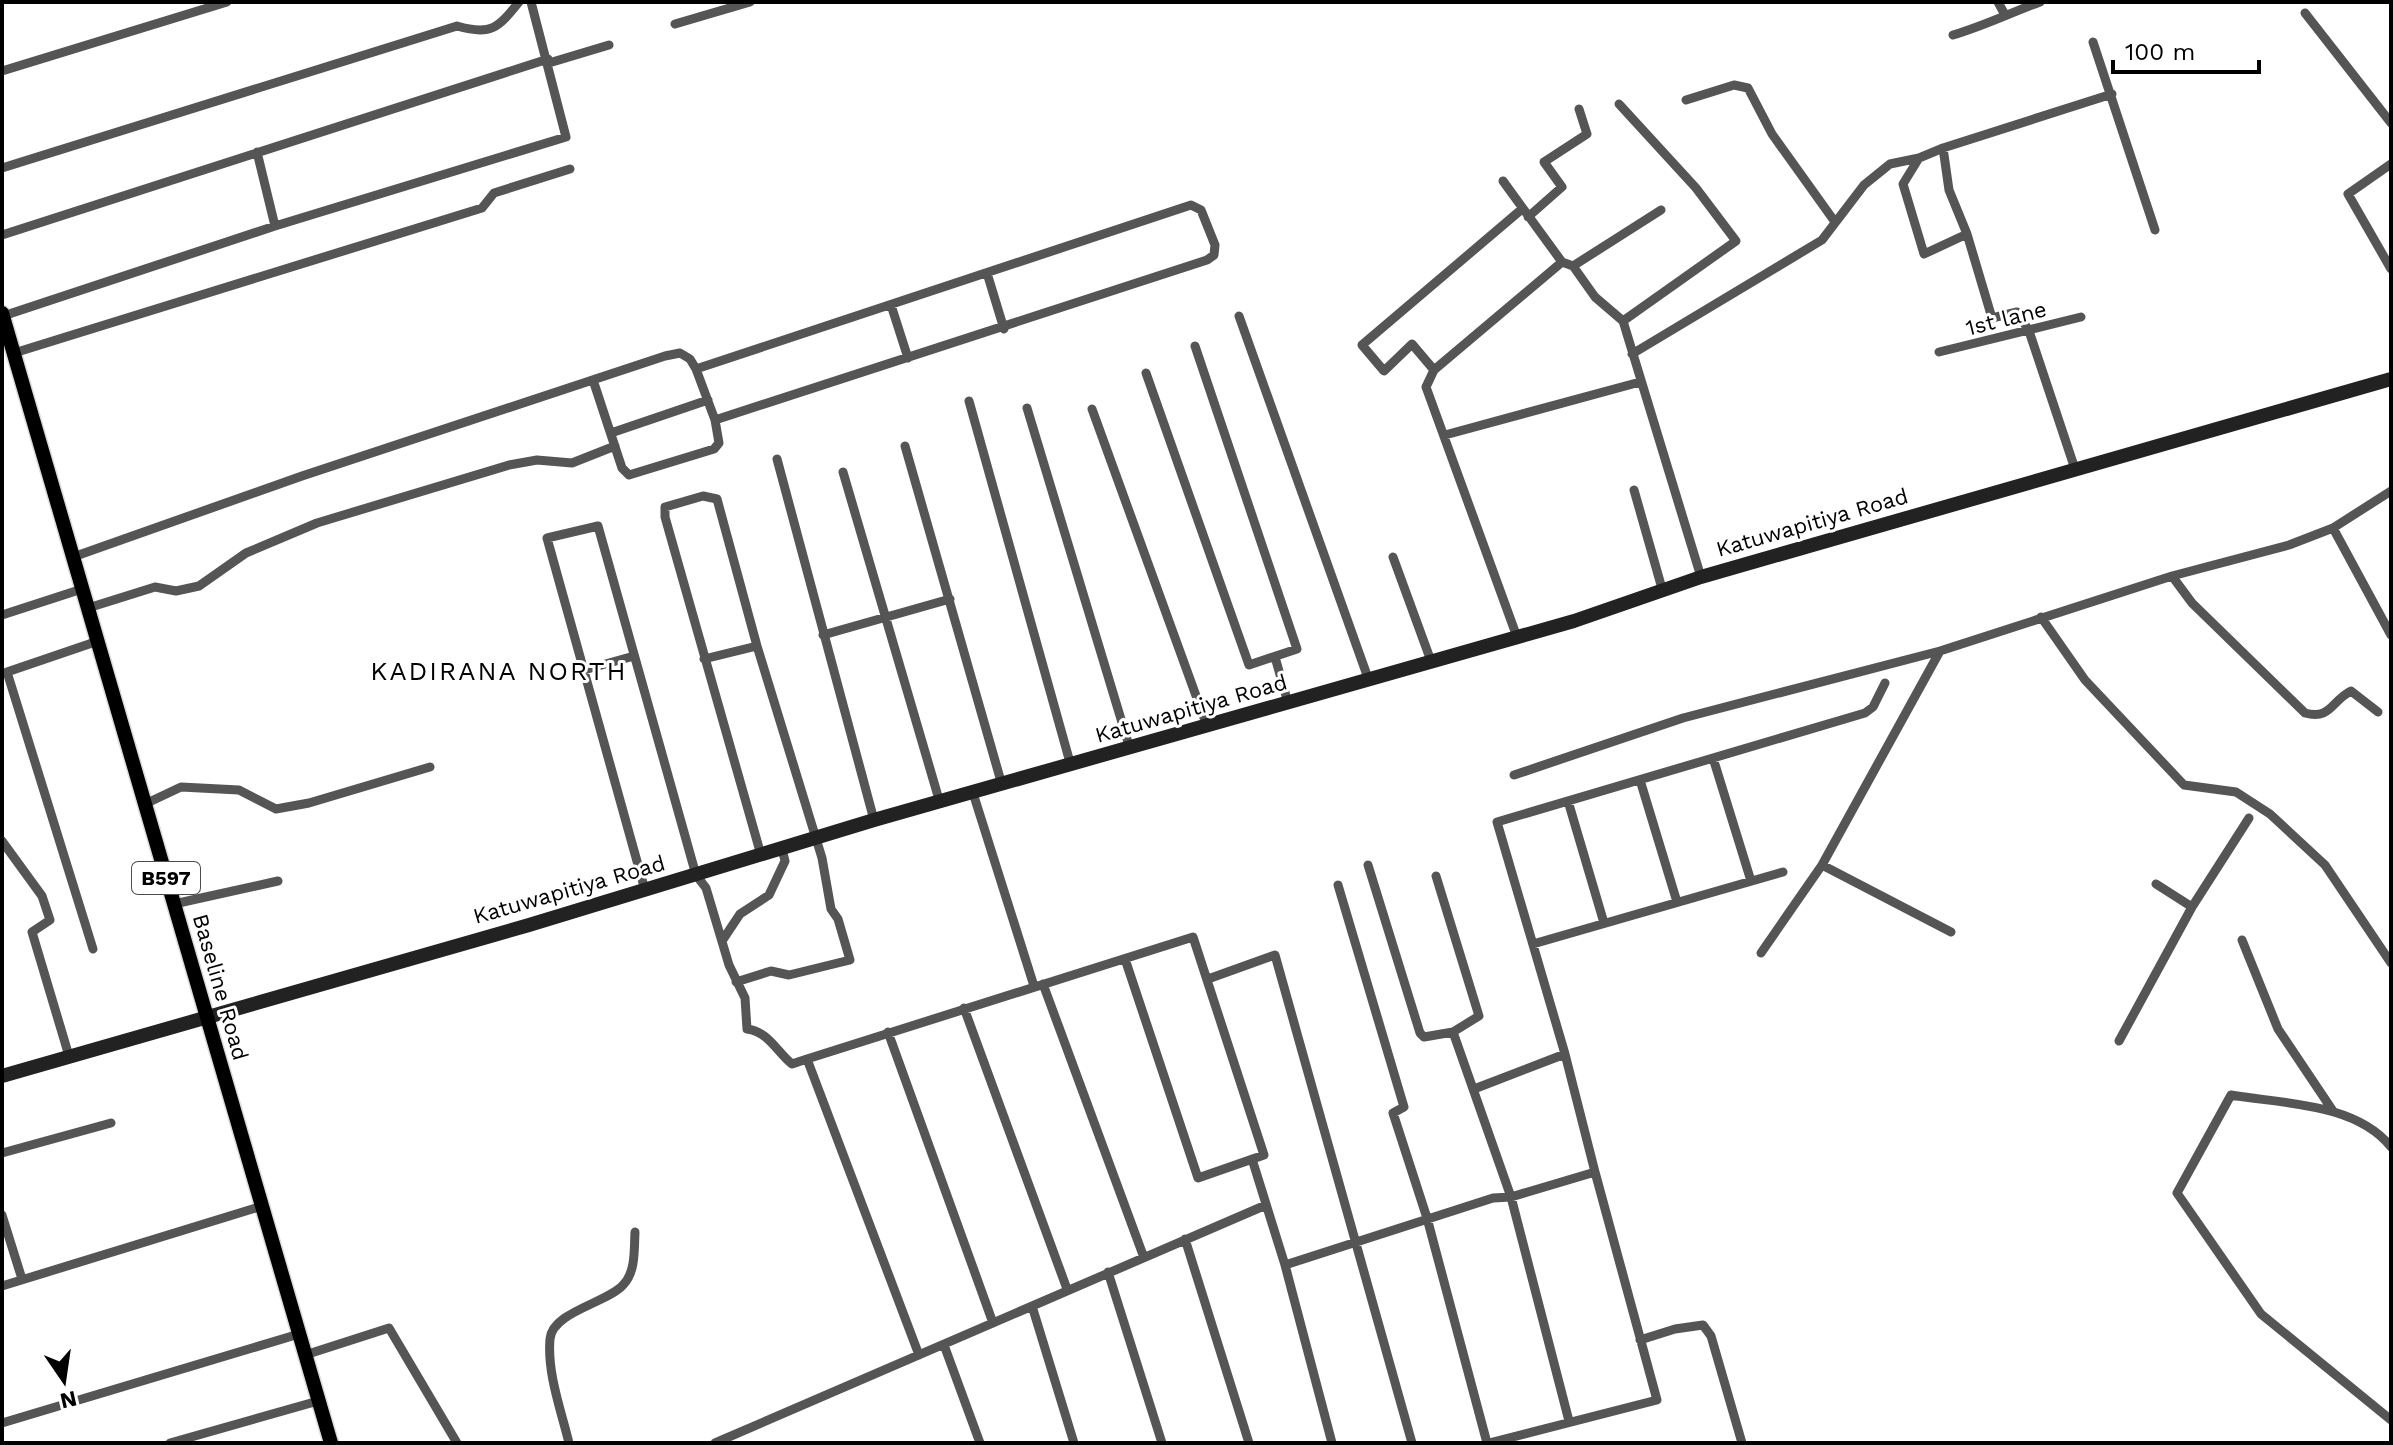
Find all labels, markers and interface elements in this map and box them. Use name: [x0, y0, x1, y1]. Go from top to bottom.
scale bar: [2113, 24, 2259, 74]
text: 100 m: [2125, 38, 2195, 66]
street label: 1st lane: [1963, 296, 2049, 341]
street label: Katuwapitiya Road: [1713, 483, 1911, 562]
district label: KADIRANA NORTH: [370, 656, 628, 686]
street label: Katuwapitiya Road: [1092, 669, 1290, 748]
street label: Katuwapitiya Road: [470, 850, 668, 929]
road number: B597: [132, 862, 200, 894]
street label: Baseline Road: [188, 911, 253, 1063]
north arrow: [24, 1341, 104, 1421]
text: N: [58, 1386, 79, 1414]

